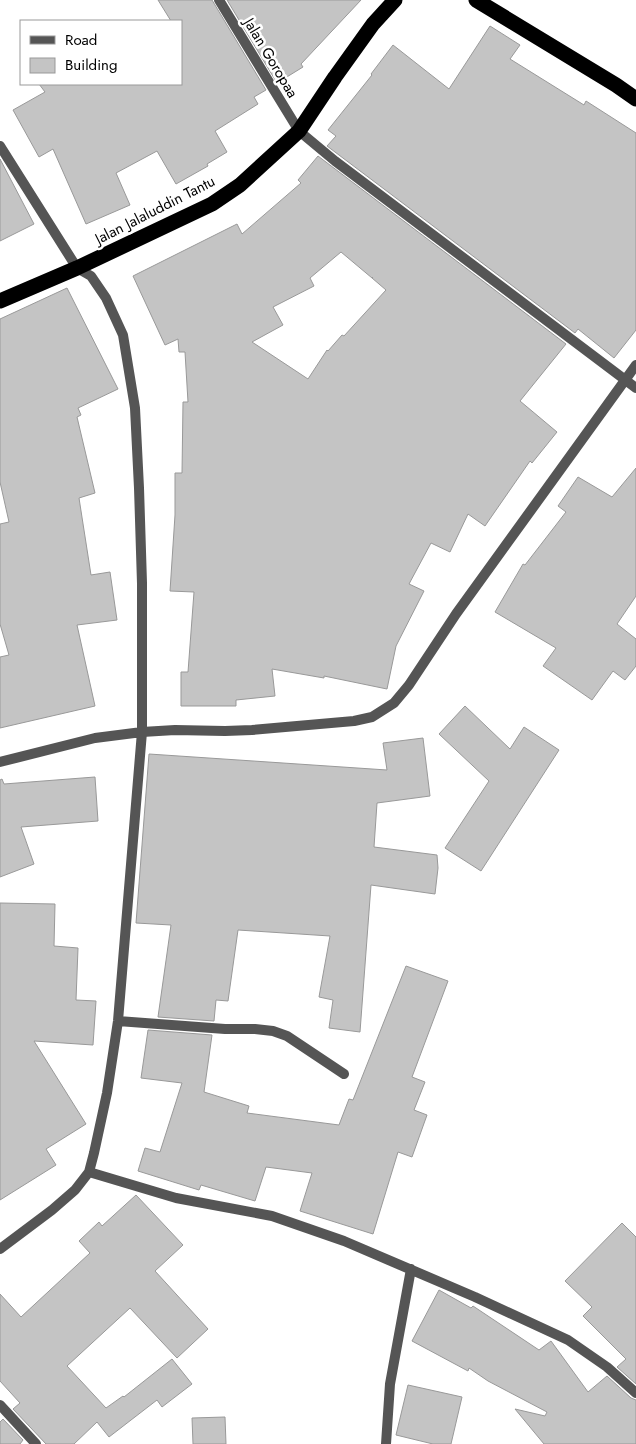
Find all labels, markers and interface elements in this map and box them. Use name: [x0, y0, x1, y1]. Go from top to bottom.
street label: Jalan Goropaa: [237, 12, 304, 102]
legend: [20, 20, 182, 85]
text: Road: [65, 29, 97, 51]
text: Building: [65, 54, 117, 76]
street label: Jalan Jalaluddin Tantu: [89, 170, 219, 251]

